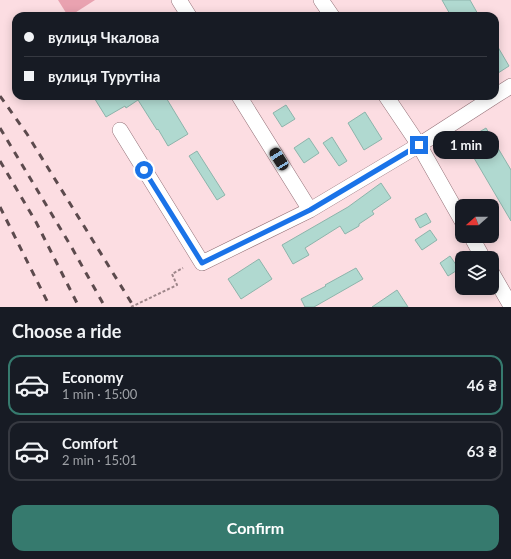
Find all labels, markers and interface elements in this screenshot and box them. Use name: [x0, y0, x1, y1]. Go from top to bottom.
text: вулиця Чкалова: [48, 28, 159, 46]
text: вулиця Турутіна: [48, 67, 160, 85]
callout: 1 min: [433, 131, 499, 159]
route end: [410, 136, 428, 154]
text: 1 min: [450, 137, 482, 153]
car: [268, 146, 290, 172]
route start: [135, 161, 153, 179]
north arrow: [455, 199, 499, 243]
map controls: [455, 199, 499, 295]
button: layers: [455, 251, 499, 295]
text: Choose a ride: [12, 320, 121, 342]
icon: car: [14, 367, 50, 403]
text: Economy: [62, 368, 123, 386]
text: 46 ₴: [467, 376, 497, 394]
text: 1 min · 15:00: [62, 386, 137, 402]
icon: car: [14, 433, 50, 469]
text: Comfort: [62, 434, 118, 452]
text: 63 ₴: [467, 442, 497, 460]
text: 2 min · 15:01: [62, 452, 137, 468]
button: Confirm: [12, 505, 499, 551]

